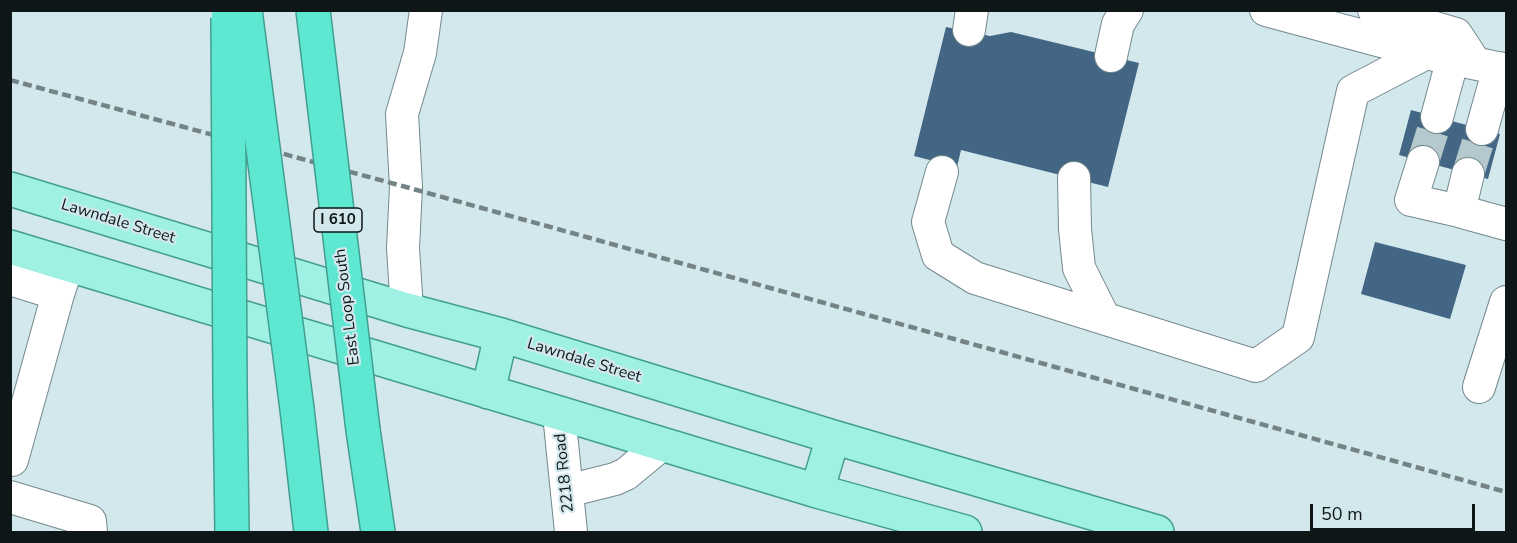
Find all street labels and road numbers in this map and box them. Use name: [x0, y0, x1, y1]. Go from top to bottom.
street label: Lawndale Street: [59, 196, 177, 248]
road number: I 610: [314, 208, 362, 232]
street label: East Loop South: [331, 248, 365, 366]
street label: Lawndale Street: [525, 335, 643, 387]
street label: 2218 Road: [551, 432, 579, 514]

